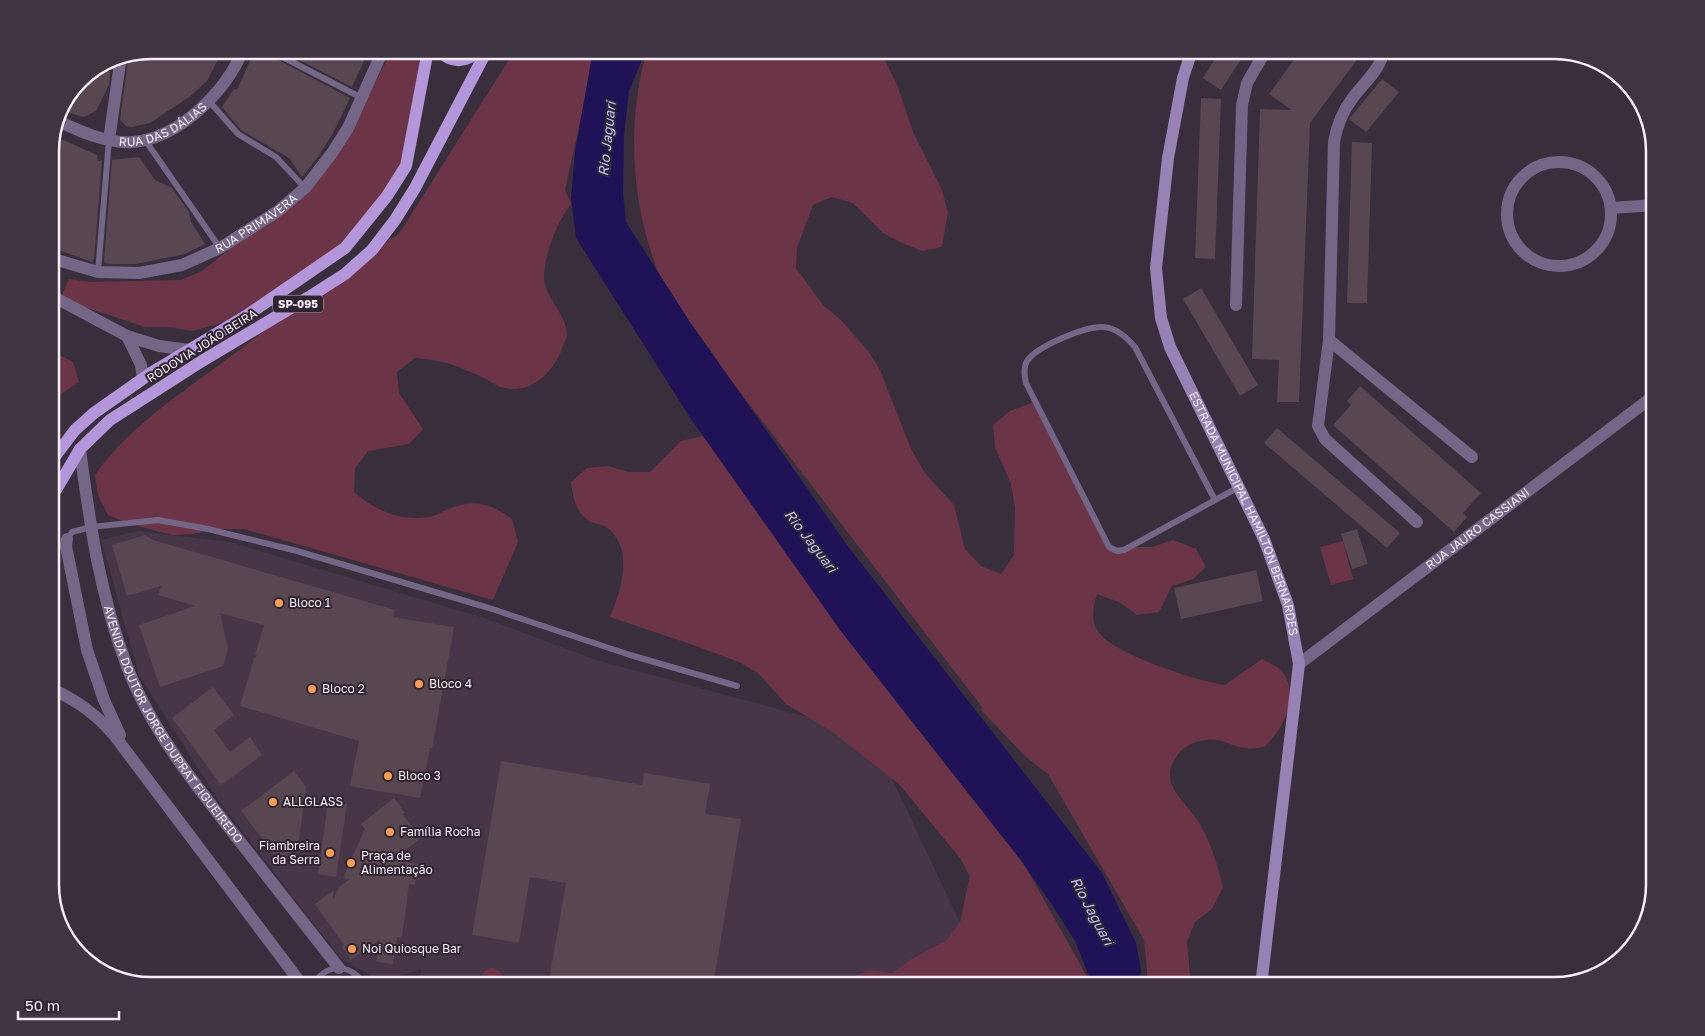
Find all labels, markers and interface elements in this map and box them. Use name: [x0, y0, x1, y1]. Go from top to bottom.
street label: RUA DAS DÁLIAS: [118, 99, 210, 149]
water label: Rio Jaguari: [594, 99, 619, 177]
street label: RUA PRIMAVERA: [213, 190, 300, 256]
road number: SP-095: [273, 296, 323, 312]
street label: RODOVIA JOÃO BEIRA: [144, 305, 260, 386]
street label: ESTRADA MUNICIPAL HAMILTON BERNARDES: [1186, 389, 1302, 637]
street label: RUA JAURO CASSIANI: [1423, 485, 1532, 573]
water label: Rio Jaguari: [782, 506, 843, 577]
place label: Bloco 1: [289, 595, 331, 610]
marker: Bloco 1: [273, 597, 285, 609]
street label: AVENIDA DOUTOR JORGE DUPRAT FIGUEIREDO: [101, 604, 247, 846]
place label: Bloco 4: [429, 676, 472, 691]
marker: Bloco 4: [413, 678, 425, 690]
place label: Bloco 2: [322, 681, 365, 696]
marker: Bloco 2: [306, 683, 318, 695]
place label: Bloco 3: [398, 768, 441, 783]
marker: Bloco 3: [382, 770, 394, 782]
place label: ALLGLASS: [283, 794, 344, 809]
marker: ALLGLASS: [267, 796, 279, 808]
place label: Família Rocha: [400, 824, 481, 839]
marker: Família Rocha: [384, 826, 396, 838]
place label: Fiambreira da Serra: [259, 838, 320, 867]
marker: Fiambreira da Serra: [324, 847, 336, 859]
place label: Praça de Alimentação: [361, 848, 433, 877]
marker: Praça de Alimentação: [345, 857, 357, 869]
water label: Rio Jaguari: [1067, 874, 1119, 950]
place label: Noi Quiosque Bar: [362, 941, 462, 956]
marker: Noi Quiosque Bar: [346, 943, 358, 955]
scale bar: [18, 988, 119, 1020]
text: 50 m: [25, 996, 60, 1014]

